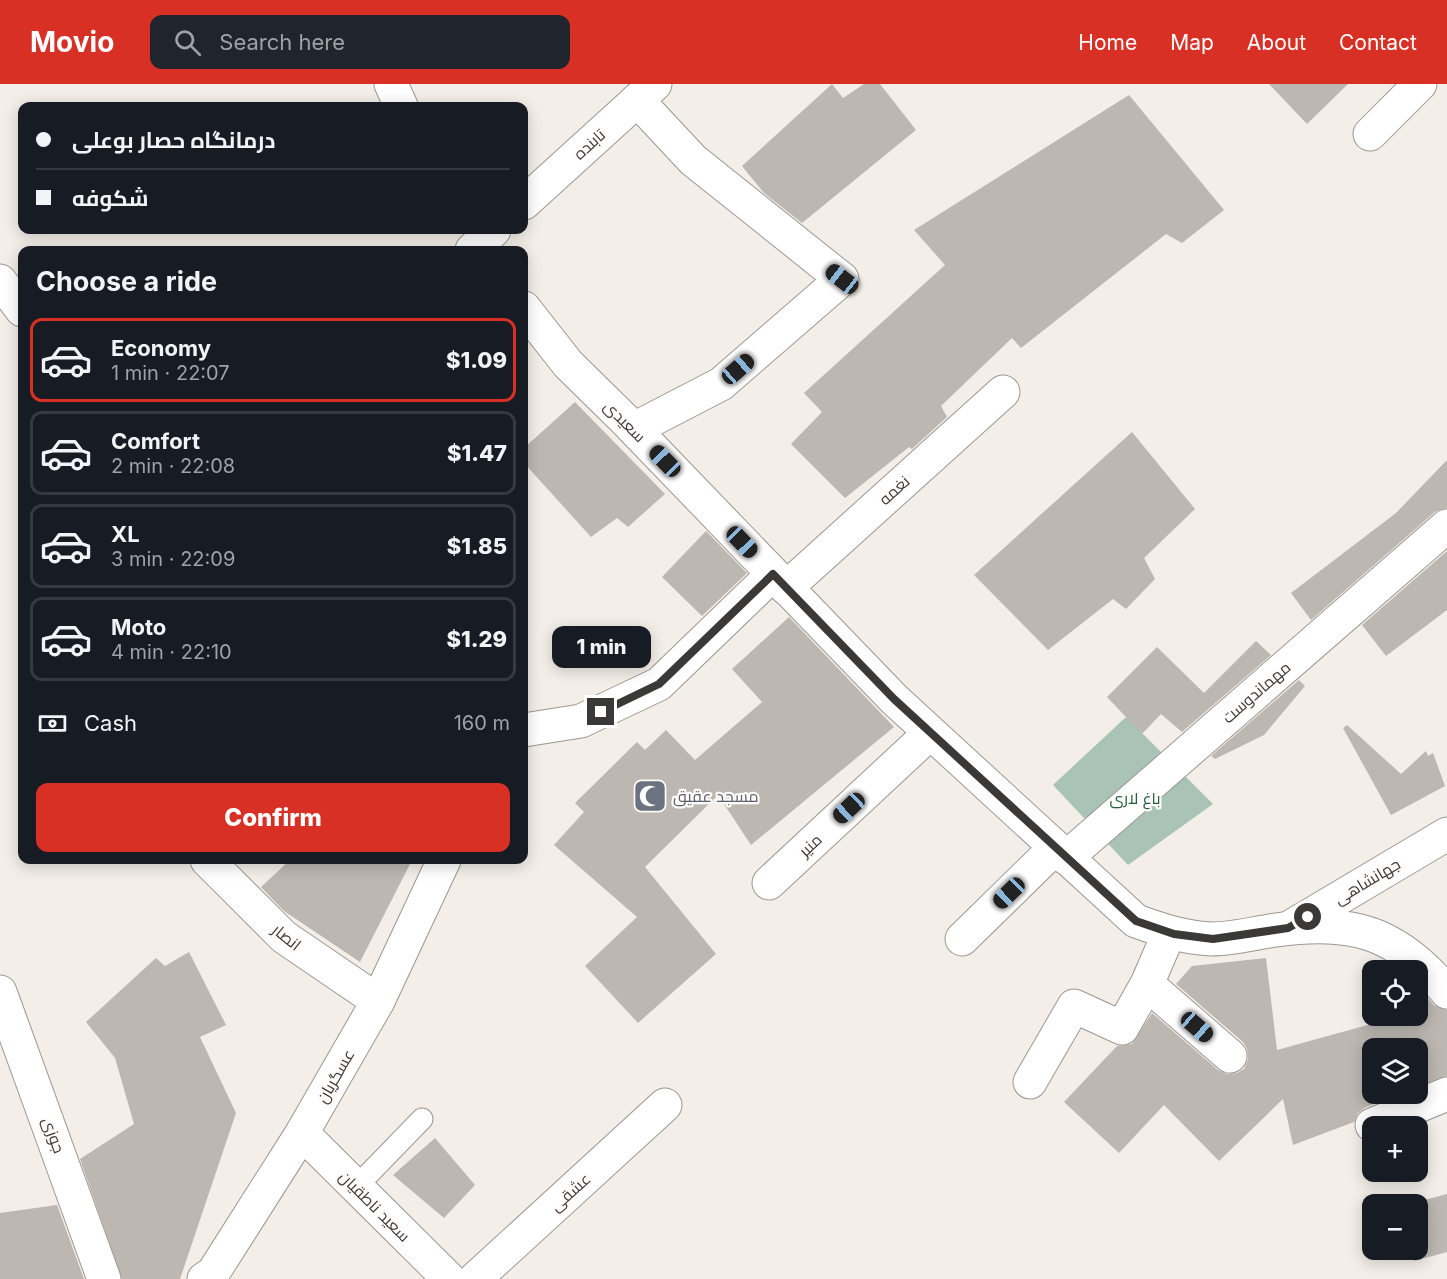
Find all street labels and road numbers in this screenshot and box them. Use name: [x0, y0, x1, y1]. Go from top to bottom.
street label: تابنده: [569, 124, 610, 163]
street label: سعیدی: [599, 396, 650, 447]
street label: نغمه: [874, 471, 914, 509]
street label: مهماندوست: [1218, 657, 1295, 728]
street label: منیر: [793, 829, 826, 861]
street label: جهانشاهی: [1330, 853, 1404, 909]
street label: انصار: [268, 919, 305, 955]
street label: عسگریان: [312, 1045, 359, 1107]
street label: جوزی: [37, 1114, 70, 1156]
street label: سعید ناطقیان: [335, 1166, 415, 1246]
street label: عشقی: [546, 1169, 595, 1216]

